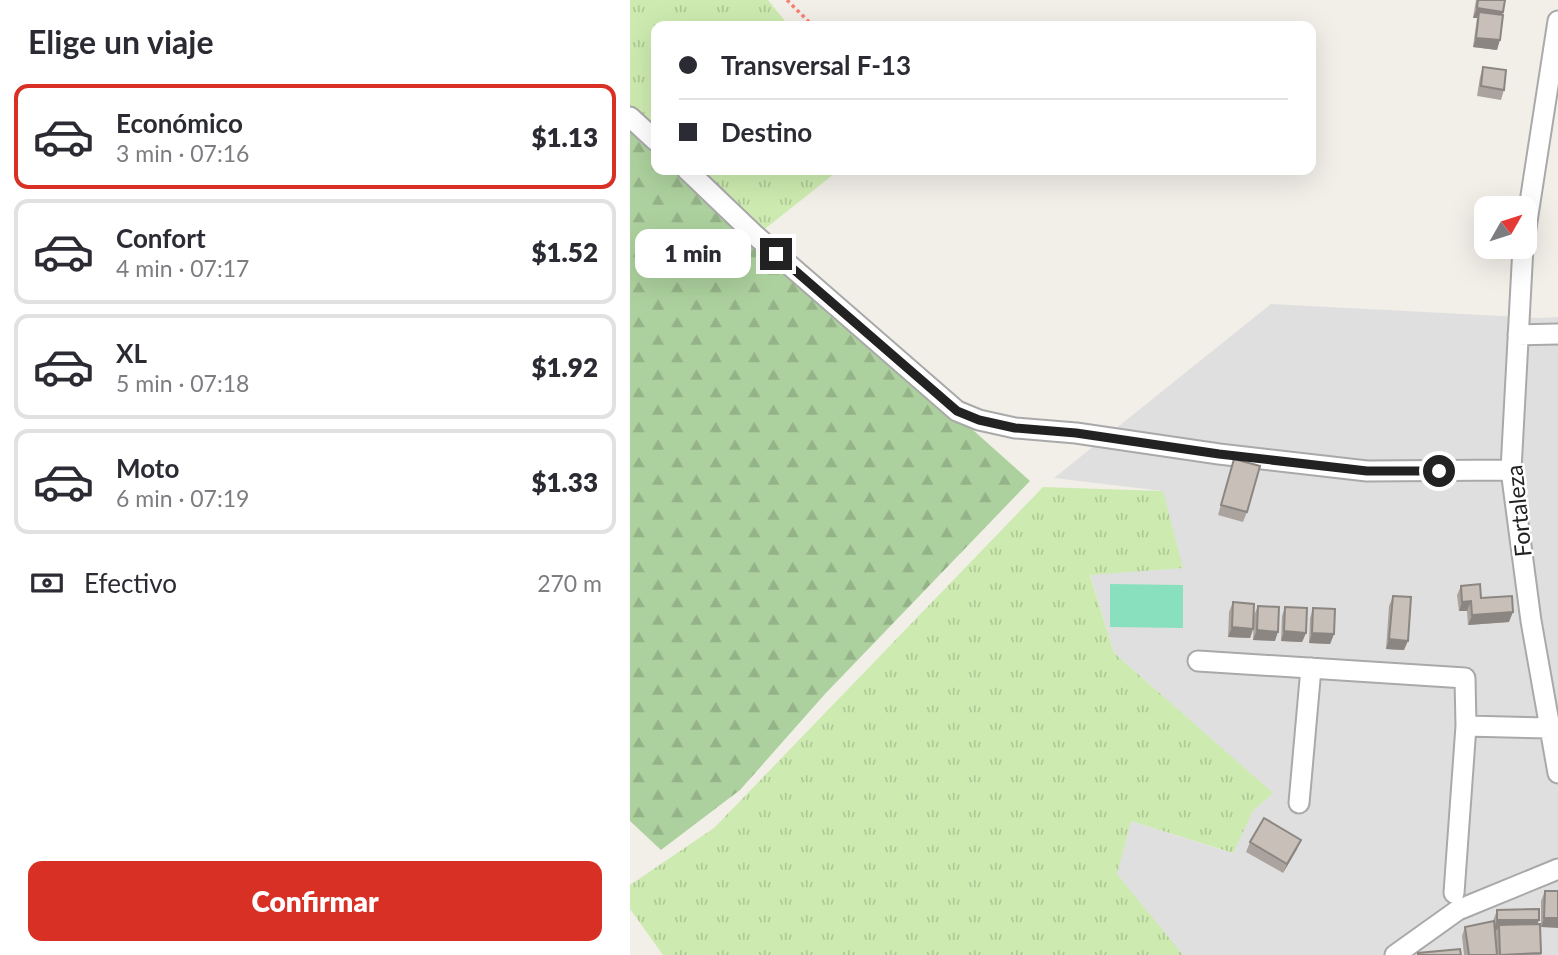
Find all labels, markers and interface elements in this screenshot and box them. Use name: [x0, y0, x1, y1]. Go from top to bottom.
text: Elige un viaje: [28, 22, 213, 61]
text: Transversal F-13: [721, 49, 911, 81]
icon: car: [32, 105, 95, 168]
text: Económico: [116, 107, 243, 139]
text: Destino: [721, 116, 812, 148]
text: $1.13: [531, 121, 598, 153]
text: 3 min · 07:16: [116, 139, 249, 167]
north arrow: [1474, 196, 1536, 259]
map controls: [1474, 196, 1537, 259]
icon: car: [32, 220, 95, 283]
text: Confort: [116, 222, 206, 254]
callout: 1 min: [636, 230, 752, 278]
text: $1.52: [531, 236, 598, 268]
route end: [760, 238, 792, 270]
text: 1 min: [664, 239, 722, 267]
text: 4 min · 07:17: [116, 254, 249, 282]
icon: car: [32, 335, 95, 398]
text: XL: [116, 337, 147, 369]
text: $1.92: [531, 351, 598, 383]
text: 5 min · 07:18: [116, 369, 249, 397]
icon: car: [32, 450, 95, 513]
text: Moto: [116, 452, 179, 484]
route start: [1423, 455, 1455, 487]
street label: Fortaleza: [1499, 464, 1537, 558]
text: $1.33: [531, 466, 598, 498]
text: 6 min · 07:19: [116, 484, 249, 512]
icon: cash: [28, 564, 66, 602]
text: Efectivo: [84, 567, 177, 599]
text: 270 m: [537, 569, 602, 597]
button: Confirmar: [28, 861, 602, 941]

